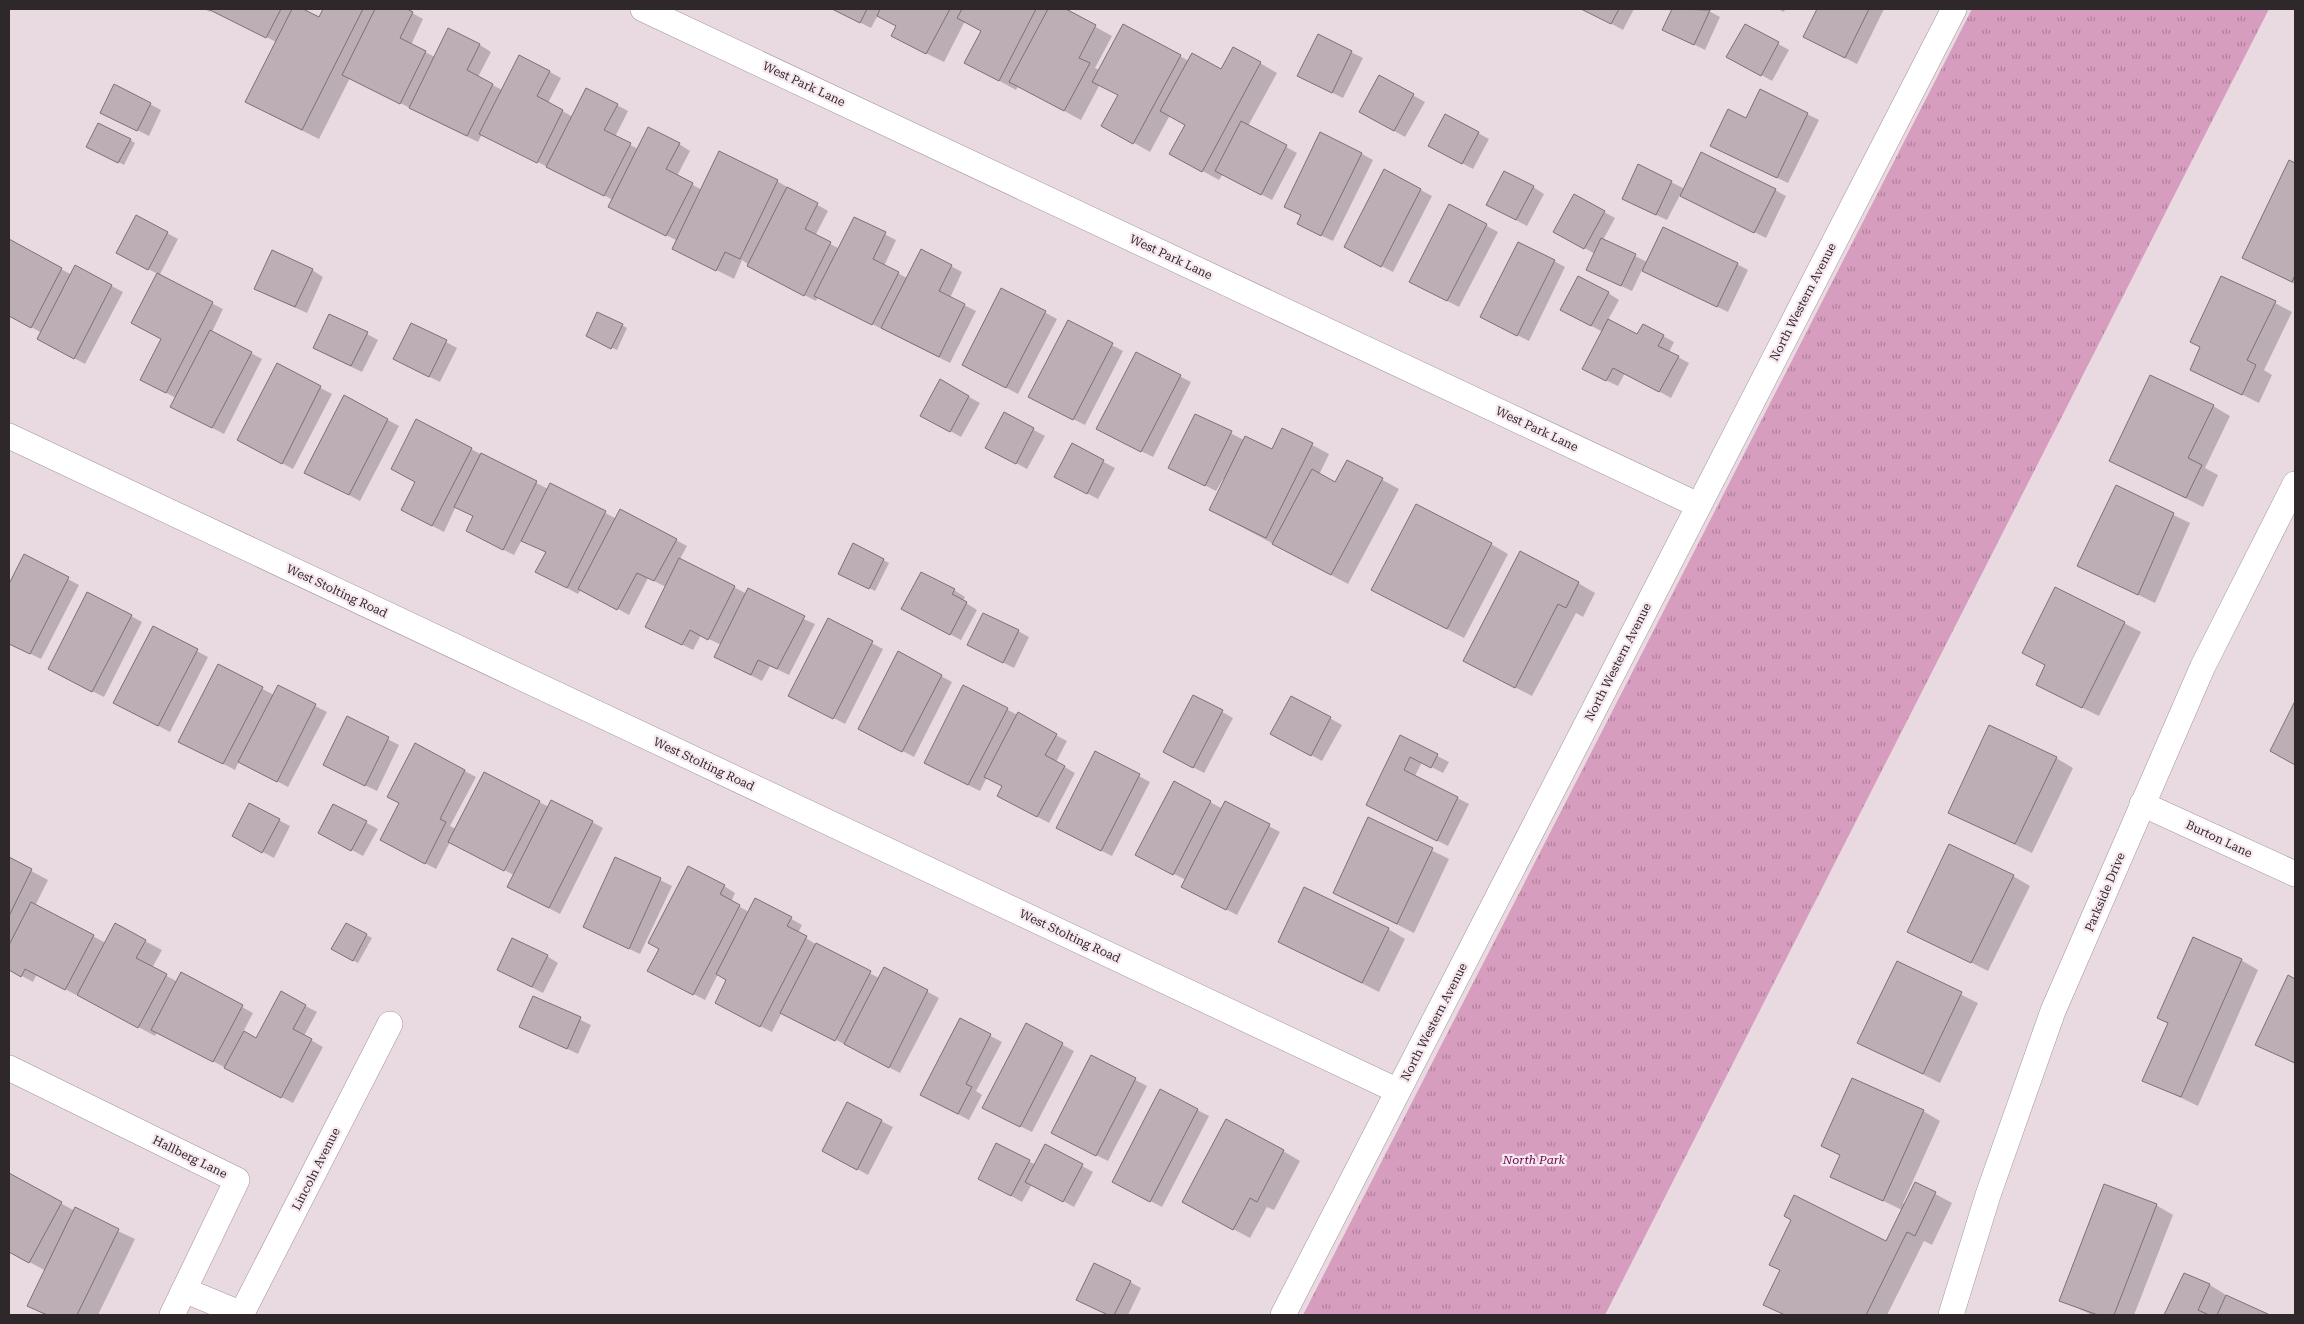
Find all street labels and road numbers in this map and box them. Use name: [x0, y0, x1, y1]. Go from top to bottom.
street label: West Park Lane: [761, 59, 848, 109]
street label: West Park Lane: [1128, 232, 1215, 282]
street label: North Western Avenue: [1767, 240, 1839, 363]
street label: West Park Lane: [1494, 404, 1581, 454]
street label: West Stolting Road: [284, 561, 390, 621]
street label: North Western Avenue: [1582, 600, 1654, 723]
street label: West Stolting Road: [651, 734, 757, 794]
street label: Burton Lane: [2184, 818, 2255, 861]
street label: Parkside Drive: [2082, 850, 2128, 934]
street label: West Stolting Road: [1017, 906, 1123, 966]
street label: North Western Avenue: [1398, 960, 1470, 1083]
street label: Lincoln Avenue: [289, 1125, 343, 1213]
street label: Hallberg Lane: [150, 1133, 230, 1181]

